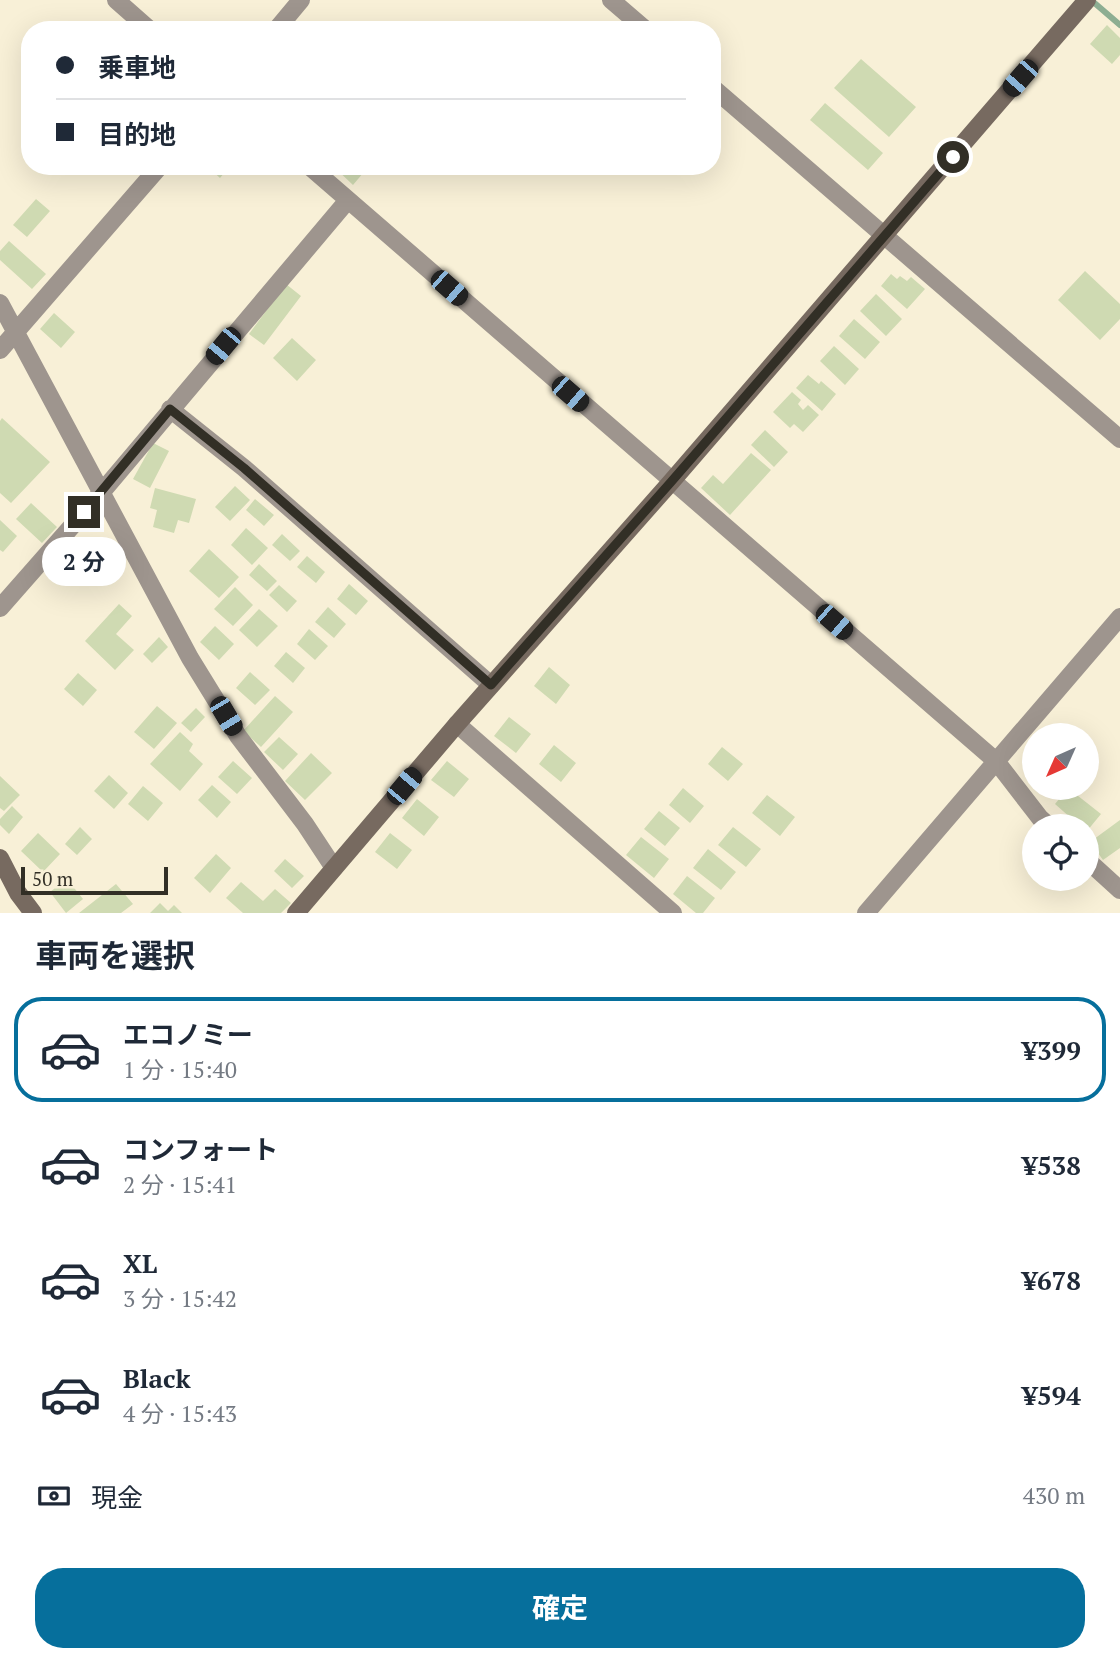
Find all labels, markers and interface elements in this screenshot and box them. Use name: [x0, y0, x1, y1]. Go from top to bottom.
text: 乗車地: [98, 50, 176, 84]
car: [999, 55, 1042, 101]
text: 目的地: [98, 117, 176, 151]
route start: [937, 141, 969, 173]
car: [427, 266, 472, 310]
car: [202, 323, 245, 369]
car: [548, 372, 593, 416]
route end: [68, 496, 100, 528]
callout: 2 分: [42, 536, 126, 586]
text: 2 分: [63, 546, 105, 577]
car: [812, 600, 857, 644]
car: [207, 693, 246, 739]
north arrow: [1022, 723, 1099, 800]
map controls: [1022, 723, 1099, 891]
car: [383, 763, 426, 809]
button: locate: [1022, 814, 1099, 891]
scale bar: [21, 864, 168, 896]
text: 50 m: [32, 866, 73, 891]
text: 車両を選択: [35, 934, 195, 976]
text: エコノミー: [123, 1017, 253, 1051]
icon: car: [39, 1018, 102, 1081]
text: ¥399: [1022, 1033, 1081, 1067]
text: 1 分 · 15:40: [123, 1054, 237, 1085]
text: コンフォート: [123, 1132, 278, 1166]
icon: car: [39, 1133, 102, 1196]
text: ¥538: [1022, 1148, 1081, 1182]
text: 2 分 · 15:41: [123, 1169, 237, 1200]
text: XL: [123, 1246, 157, 1280]
icon: car: [39, 1248, 102, 1311]
text: ¥678: [1022, 1263, 1081, 1297]
text: 3 分 · 15:42: [123, 1283, 237, 1314]
text: Black: [123, 1361, 191, 1395]
icon: car: [39, 1363, 102, 1426]
text: ¥594: [1022, 1378, 1081, 1412]
text: 4 分 · 15:43: [123, 1398, 237, 1429]
icon: cash: [35, 1477, 73, 1515]
text: 現金: [91, 1480, 143, 1514]
text: 430 m: [1023, 1480, 1085, 1511]
button: 確定: [35, 1568, 1085, 1648]

